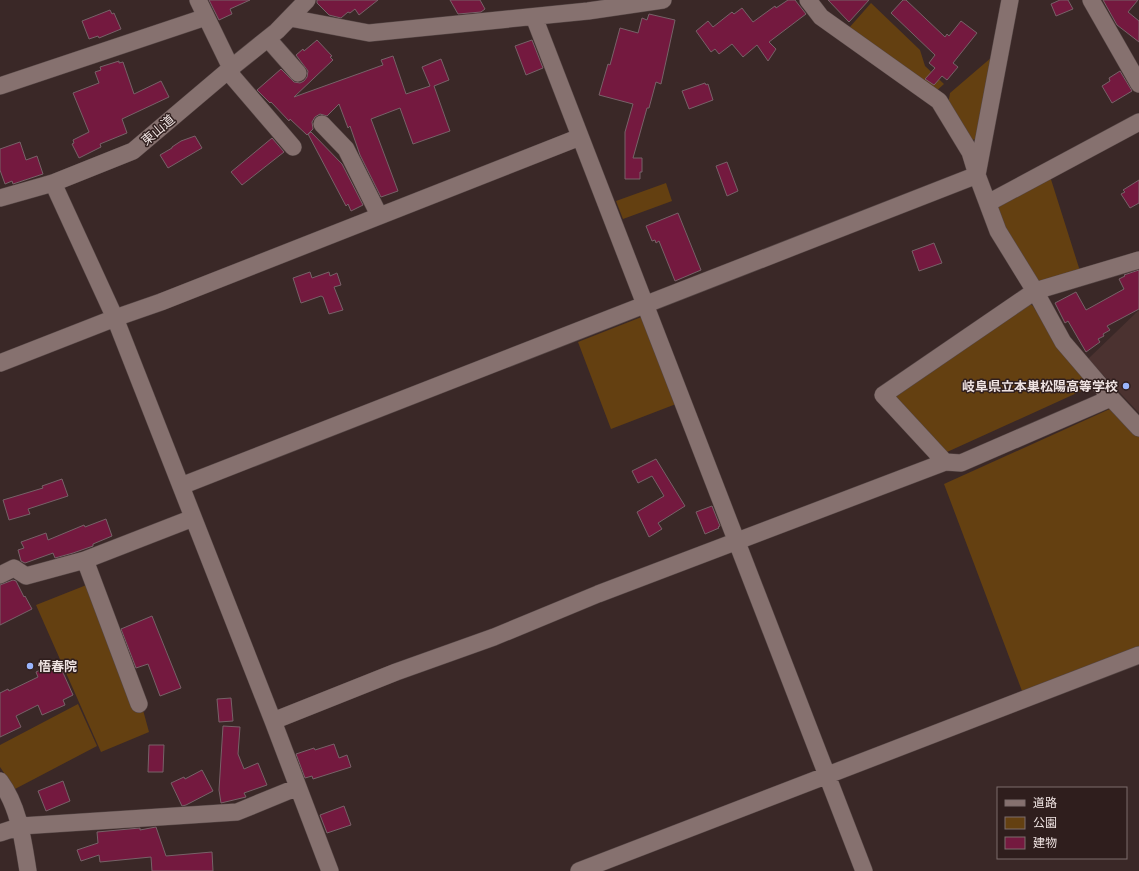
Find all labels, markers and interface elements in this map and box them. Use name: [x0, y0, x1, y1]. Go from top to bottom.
street label: 東山道: [138, 112, 178, 148]
place label: 岐阜県立本巣松陽高等学校: [962, 379, 1118, 394]
marker: 岐阜県立本巣松陽高等学校: [1121, 381, 1131, 391]
place label: 悟春院: [38, 659, 77, 674]
marker: 悟春院: [25, 661, 35, 671]
legend: [997, 787, 1127, 859]
text: 道路: [1033, 796, 1057, 810]
text: 公園: [1033, 816, 1057, 830]
text: 建物: [1033, 836, 1057, 850]

